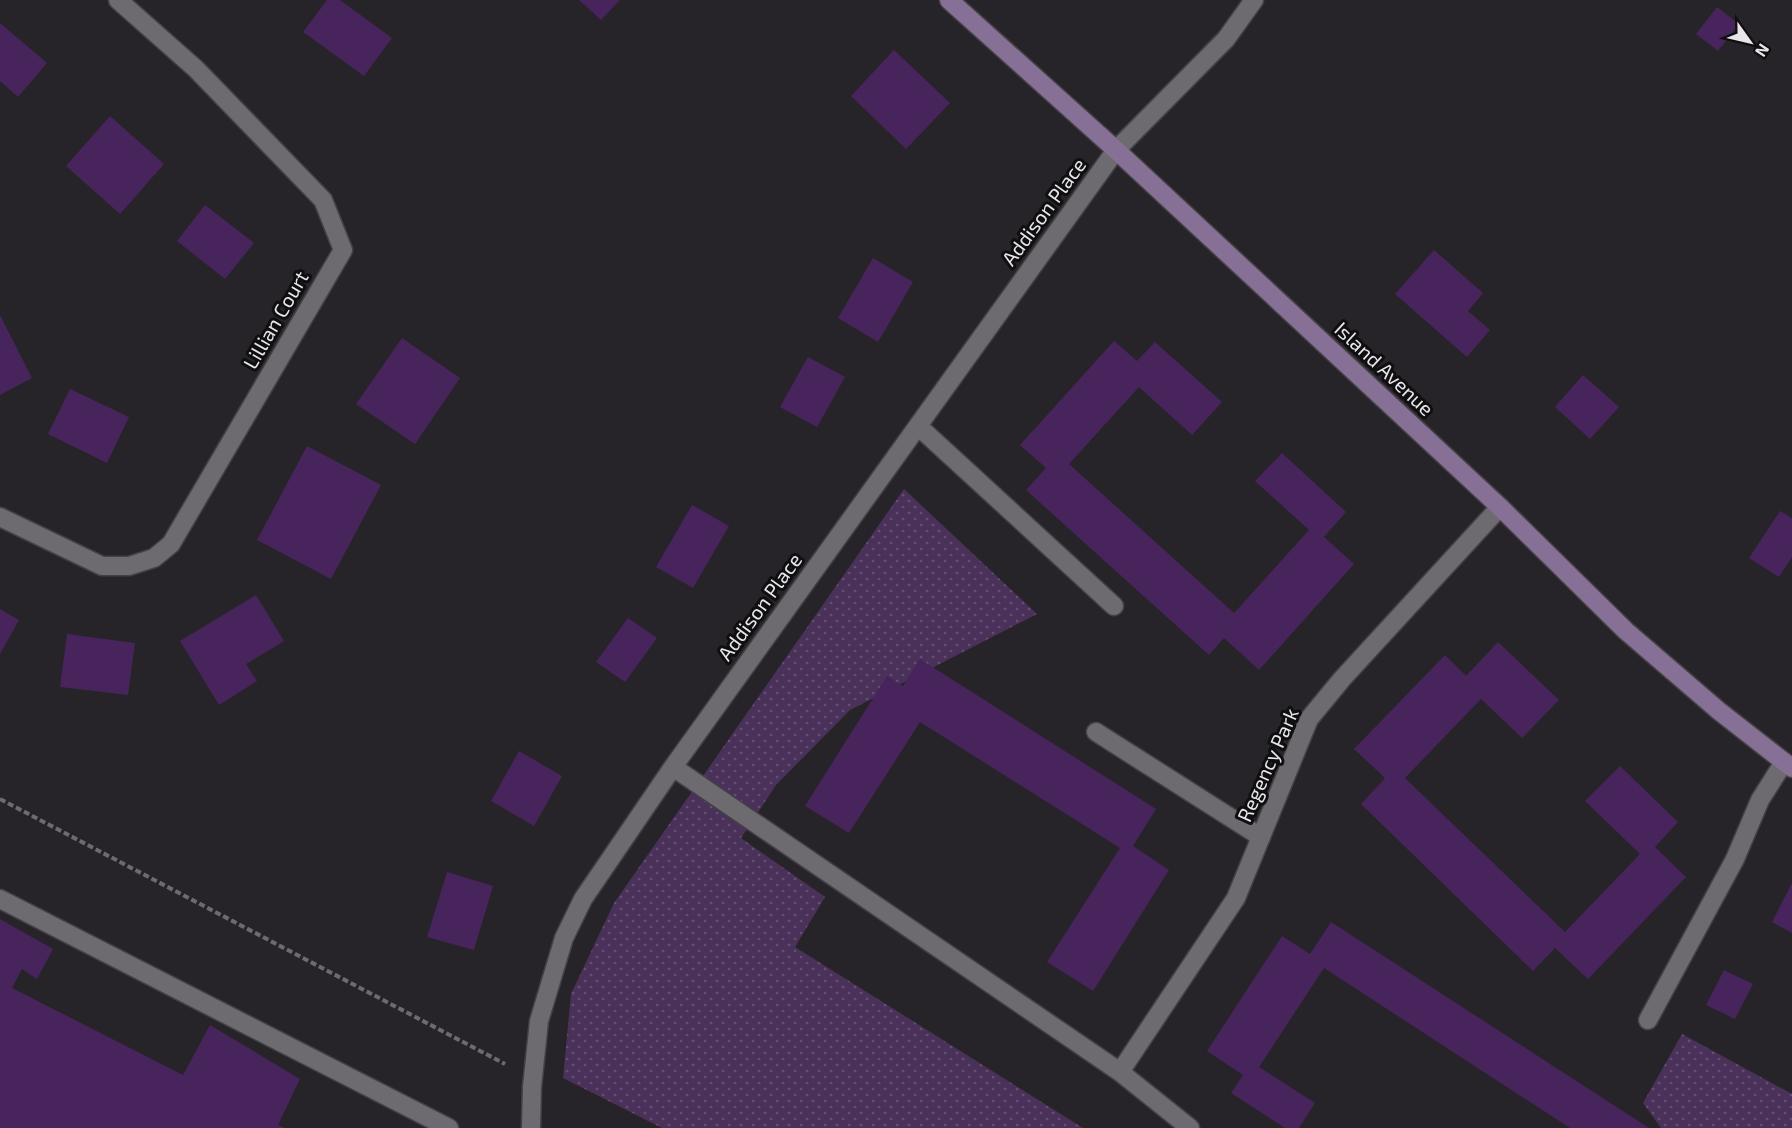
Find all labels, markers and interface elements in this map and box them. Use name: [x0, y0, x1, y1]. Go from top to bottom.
north arrow: [1720, 12, 1780, 72]
text: N: [1752, 41, 1774, 61]
street label: Addison Place: [996, 153, 1090, 270]
street label: Lillian Court: [238, 266, 313, 373]
street label: Island Avenue: [1330, 316, 1439, 420]
street label: Addison Place: [712, 548, 806, 665]
street label: Regency Park: [1231, 704, 1303, 825]

